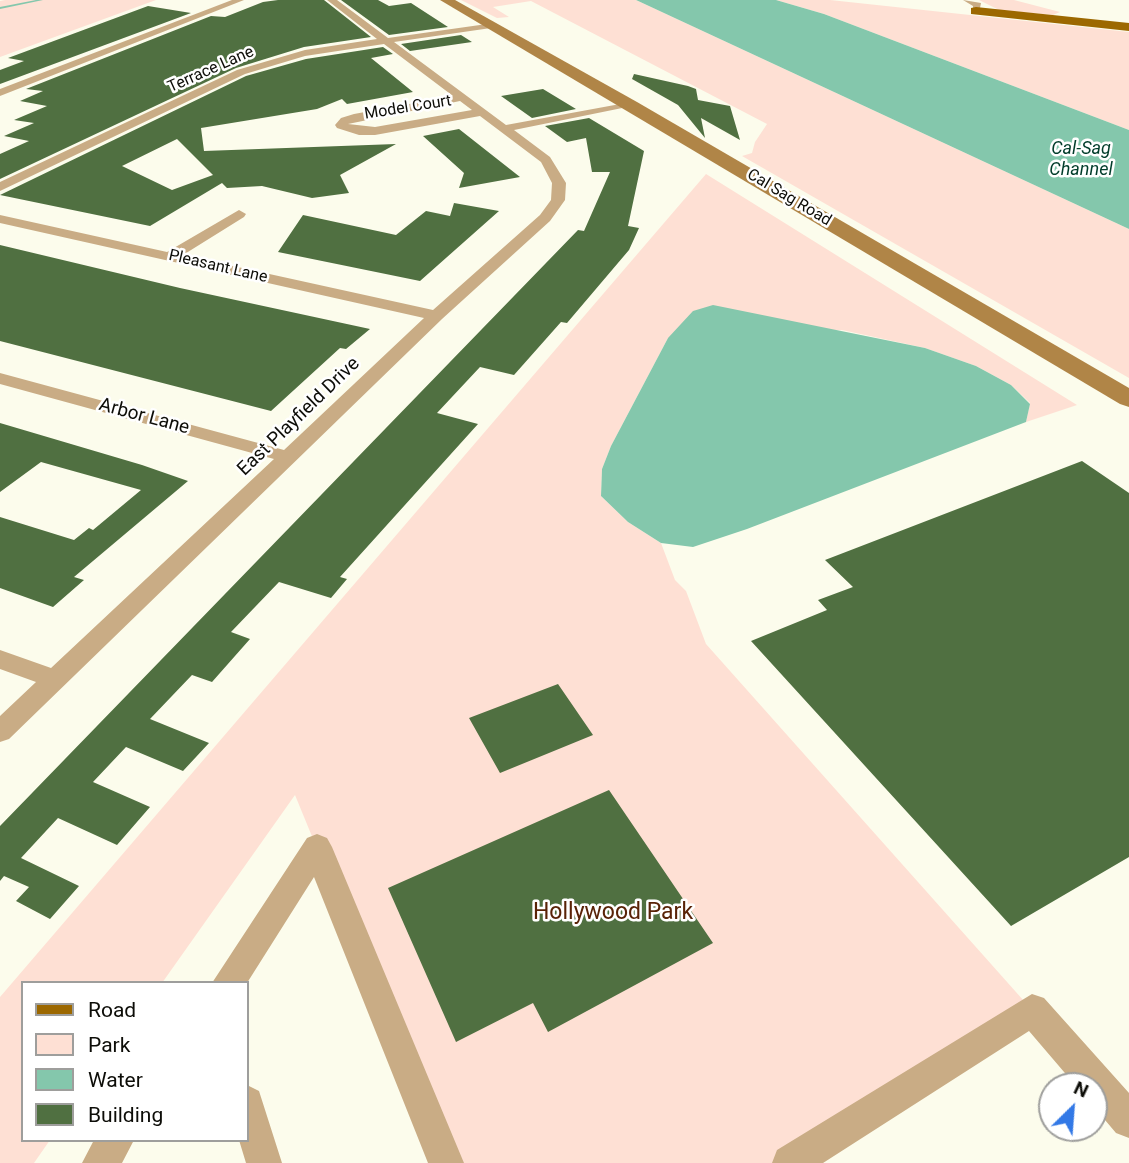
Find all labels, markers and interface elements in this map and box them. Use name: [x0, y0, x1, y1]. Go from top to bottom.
street label: Terrace Lane: [165, 43, 257, 97]
street label: Model Court: [363, 92, 453, 124]
water label: Cal-Sag Channel: [1049, 138, 1113, 180]
street label: Cal Sag Road: [743, 165, 835, 231]
street label: Pleasant Lane: [167, 246, 269, 288]
street label: East Playfield Drive: [233, 353, 365, 481]
street label: Arbor Lane: [96, 394, 192, 440]
park label: Hollywood Park: [533, 899, 693, 927]
legend: [21, 981, 248, 1142]
text: Road: [88, 998, 136, 1022]
text: Park: [88, 1033, 130, 1057]
text: Water: [88, 1068, 143, 1092]
north arrow: [1038, 1072, 1108, 1142]
text: N: [1070, 1076, 1092, 1103]
text: Building: [88, 1103, 163, 1127]

